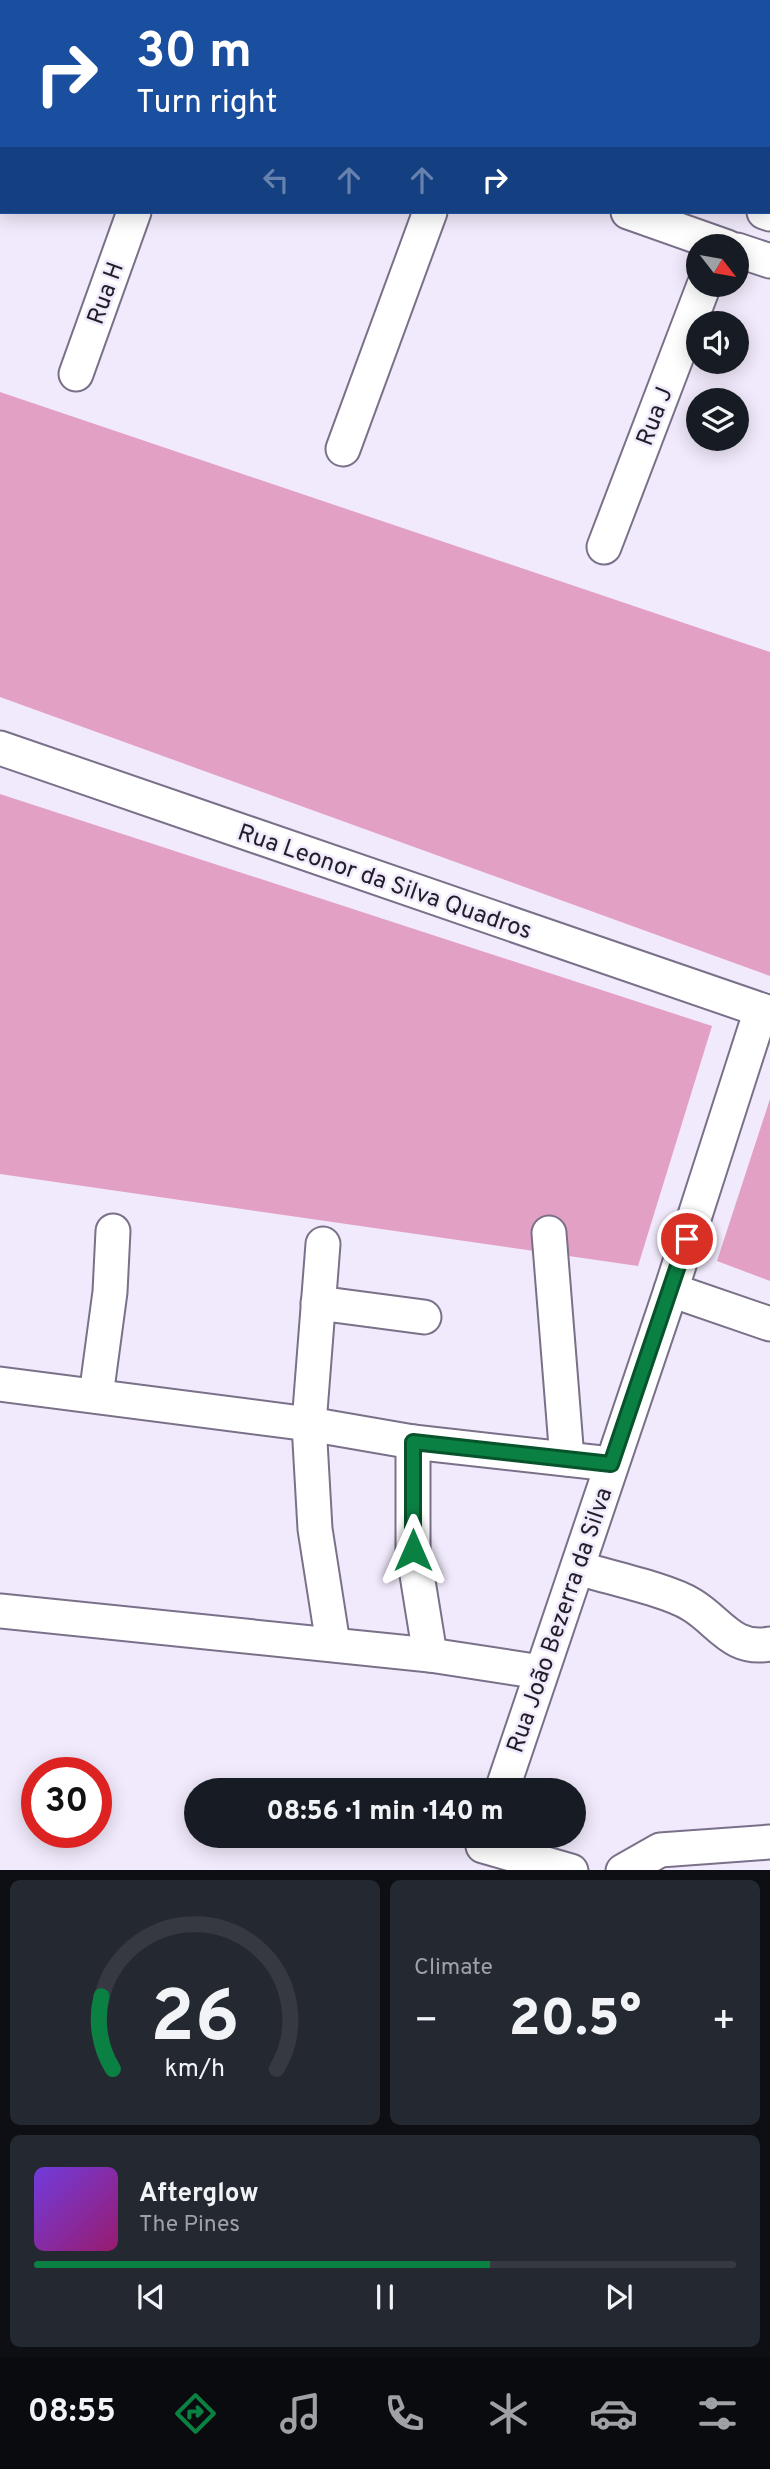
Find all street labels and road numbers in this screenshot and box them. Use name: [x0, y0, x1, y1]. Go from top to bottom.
street label: Rua H: [82, 258, 132, 329]
street label: Rua J: [631, 383, 681, 450]
street label: Rua Leonor da Silva Quadros: [233, 818, 535, 947]
street label: Rua João Bezerra da Silva: [501, 1484, 620, 1757]

